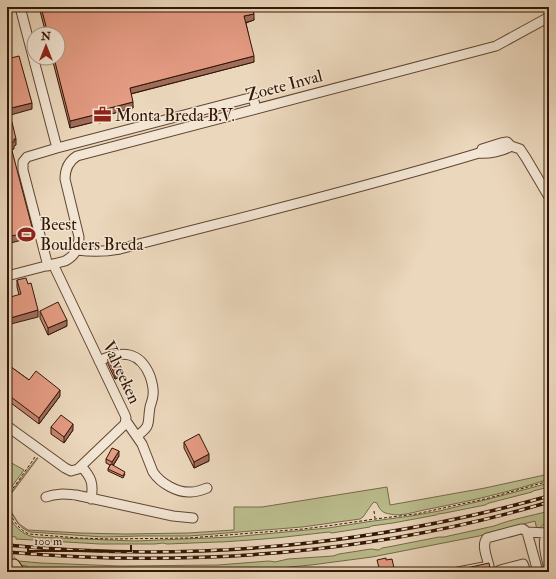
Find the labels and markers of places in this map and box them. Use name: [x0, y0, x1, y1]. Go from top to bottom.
office icon: Monta Breda B.V.: [92, 105, 112, 125]
place label: Monta Breda B.V.: [115, 105, 235, 126]
place label: Beest Boulders Breda: [40, 214, 144, 255]
sports icon: Beest Boulders Breda: [17, 224, 37, 244]

